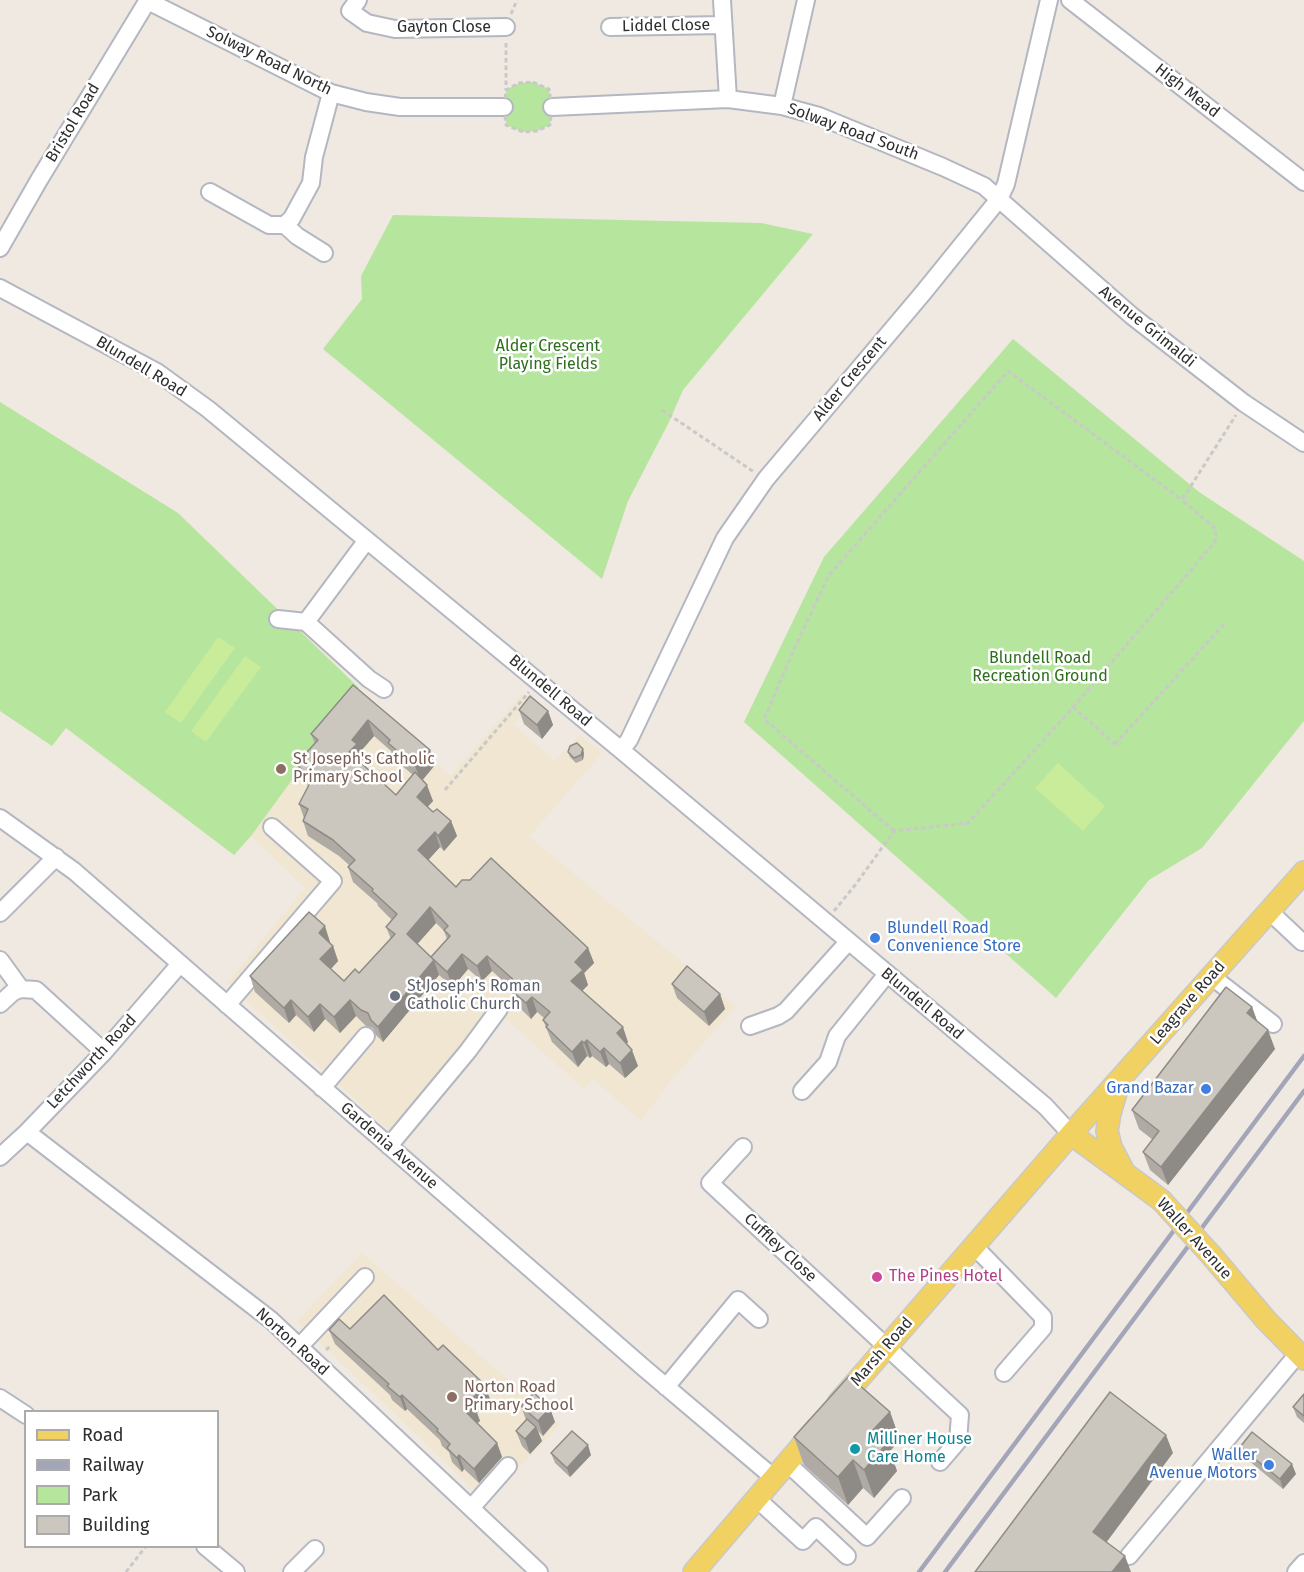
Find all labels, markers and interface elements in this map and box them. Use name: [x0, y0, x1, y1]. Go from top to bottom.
street label: Liddel Close: [622, 16, 710, 36]
street label: Gayton Close: [397, 18, 491, 38]
street label: Solway Road North: [203, 22, 335, 100]
street label: High Mead: [1151, 60, 1223, 122]
street label: Bristol Road: [42, 80, 104, 166]
street label: Solway Road South: [785, 99, 921, 165]
street label: Avenue Grimaldi: [1095, 282, 1199, 372]
street label: Blundell Road: [92, 333, 190, 401]
street label: Alder Crescent: [809, 333, 891, 425]
park label: Alder Crescent Playing Fields: [496, 337, 600, 375]
park label: Blundell Road Recreation Ground: [972, 649, 1108, 687]
street label: Blundell Road: [505, 651, 595, 731]
place label: St Joseph's Catholic Primary School: [293, 750, 435, 788]
marker: St Joseph's Catholic Primary School: [274, 762, 288, 776]
place label: Blundell Road Convenience Store: [887, 919, 1021, 957]
marker: Blundell Road Convenience Store: [868, 931, 882, 945]
street label: Leagrave Road: [1146, 957, 1230, 1049]
street label: Blundell Road: [877, 964, 967, 1044]
place label: St Joseph's Roman Catholic Church: [407, 977, 541, 1015]
marker: St Joseph's Roman Catholic Church: [388, 989, 402, 1003]
street label: Letchworth Road: [43, 1011, 141, 1113]
place label: Grand Bazar: [1106, 1079, 1194, 1099]
marker: Grand Bazar: [1199, 1082, 1213, 1096]
street label: Gardenia Avenue: [336, 1098, 442, 1194]
street label: Waller Avenue: [1152, 1194, 1236, 1284]
street label: Cuffley Close: [740, 1209, 820, 1287]
place label: The Pines Hotel: [889, 1267, 1002, 1287]
marker: The Pines Hotel: [870, 1270, 884, 1284]
street label: Norton Road: [251, 1304, 333, 1380]
street label: Marsh Road: [847, 1314, 917, 1390]
place label: Norton Road Primary School: [464, 1378, 573, 1416]
marker: Norton Road Primary School: [445, 1390, 459, 1404]
legend: [24, 1410, 219, 1548]
text: Road: [82, 1424, 124, 1446]
place label: Milliner House Care Home: [867, 1430, 972, 1468]
marker: Milliner House Care Home: [848, 1442, 862, 1456]
place label: Waller Avenue Motors: [1150, 1446, 1257, 1484]
text: Railway: [82, 1454, 144, 1476]
marker: Waller Avenue Motors: [1262, 1458, 1276, 1472]
text: Park: [82, 1484, 117, 1506]
text: Building: [82, 1514, 149, 1536]

